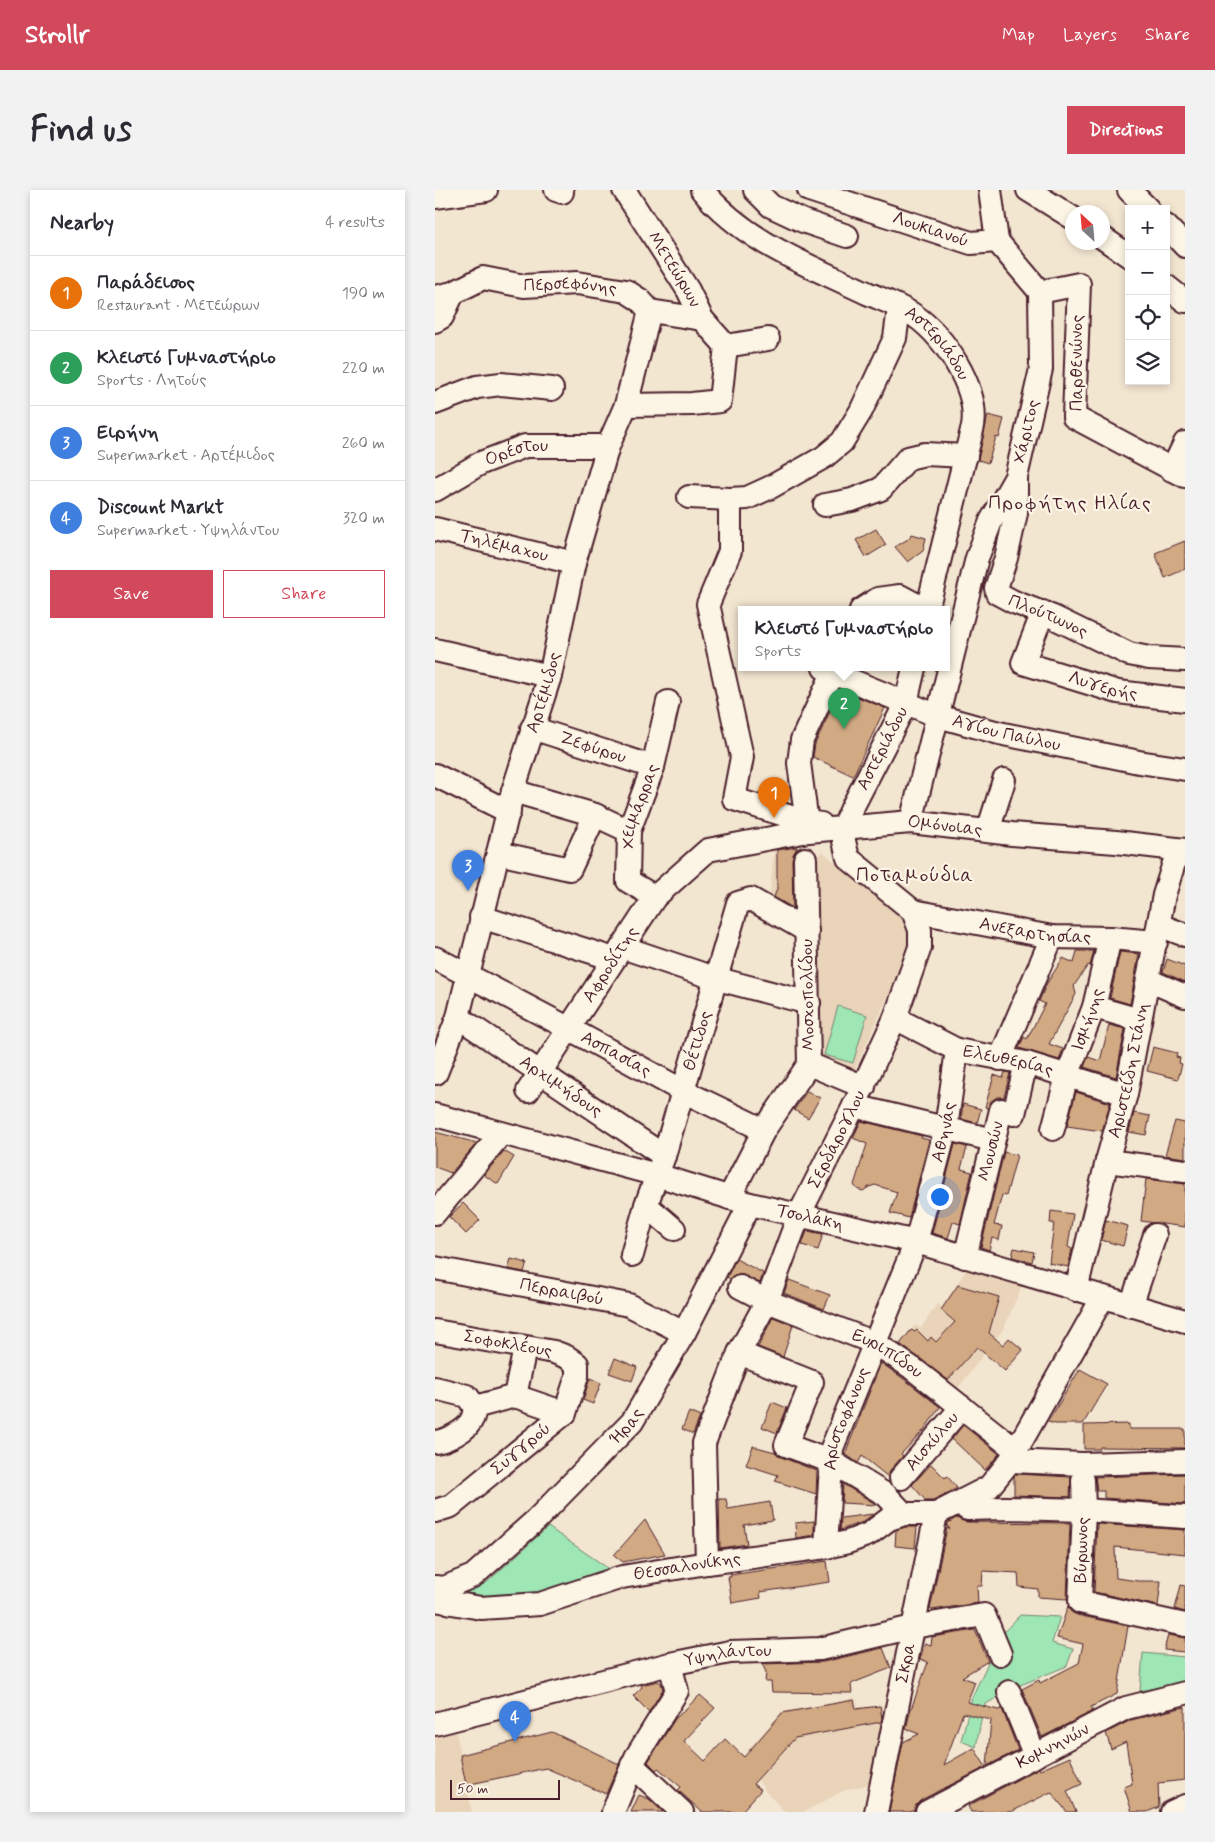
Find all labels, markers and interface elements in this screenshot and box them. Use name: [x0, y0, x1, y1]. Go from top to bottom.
text: Strollr: [25, 20, 89, 51]
text: Map: [1002, 23, 1035, 47]
text: Layers: [1063, 23, 1117, 47]
text: Share: [1145, 23, 1190, 47]
button: Directions: [1067, 106, 1185, 154]
text: Find us: [30, 107, 132, 153]
north arrow: [1065, 205, 1110, 250]
map controls: [1125, 205, 1170, 385]
button: +: [1125, 205, 1170, 250]
street label: Λουκιανού: [889, 206, 972, 253]
text: Nearby: [50, 209, 114, 237]
text: 4 results: [325, 212, 385, 233]
street label: Μετεώρων: [642, 227, 707, 311]
button: −: [1125, 250, 1170, 295]
text: Παράδεισος: [97, 270, 195, 295]
street label: Περσεφόνης: [523, 271, 619, 301]
text: 1: [62, 283, 70, 304]
text: 190 m: [342, 283, 385, 304]
text: Restaurant · Μετεώρων: [97, 295, 259, 316]
button: locate: [1125, 295, 1170, 340]
street label: Αστεριάδου: [900, 300, 975, 384]
street label: Παρθενώνος: [1065, 315, 1089, 411]
button: layers: [1125, 340, 1170, 385]
text: Κλειστό Γυμναστήριο: [97, 345, 276, 370]
text: 2: [62, 358, 70, 379]
text: 220 m: [342, 358, 385, 379]
text: Sports · Λητούς: [97, 370, 206, 391]
street label: Χάριτος: [1008, 397, 1046, 466]
text: Ειρήνη: [97, 420, 159, 445]
text: 3: [62, 433, 70, 454]
text: 260 m: [342, 433, 385, 454]
street label: Ορέστου: [481, 434, 548, 472]
text: Supermarket · Αρτέμιδος: [97, 445, 275, 466]
district label: Προφήτης Ηλίας: [988, 490, 1152, 517]
text: Discount Markt: [97, 495, 224, 520]
text: 4: [61, 508, 71, 529]
text: 320 m: [343, 508, 385, 529]
text: Supermarket · Υψηλάντου: [97, 520, 279, 541]
street label: Τηλέμαχου: [457, 524, 551, 568]
button: Save: [50, 570, 213, 618]
button: Share: [223, 570, 385, 618]
street label: Πλούτωνος: [1005, 589, 1092, 644]
popup: [738, 606, 950, 671]
text: Κλειστό Γυμναστήριο: [755, 616, 933, 641]
text: Sports: [755, 641, 801, 662]
street label: Αρτέμιδος: [520, 650, 567, 736]
street label: Λυγερής: [1065, 665, 1139, 706]
pin: 2: [828, 688, 860, 729]
street label: Αστεριάδου: [851, 702, 914, 794]
street label: Αγίου Παύλου: [949, 709, 1063, 757]
street label: Ζεφύρου: [557, 726, 629, 770]
street label: Χειμάρρας: [617, 760, 665, 849]
pin: 1: [758, 777, 790, 818]
street label: Ομόνοιας: [906, 810, 984, 842]
pin: 3: [452, 850, 484, 891]
district label: Ποταμούδια: [856, 862, 974, 889]
street label: Ανεξαρτησίας: [977, 912, 1091, 950]
street label: Αφροδίτης: [577, 922, 645, 1007]
street label: Μοσχοπολίδου: [795, 939, 821, 1051]
street label: Ισμήνης: [1066, 986, 1110, 1055]
street label: Αριστείδη Στάνη: [1102, 1001, 1155, 1141]
street label: Θέτιδος: [677, 1008, 718, 1074]
street label: Ασπασίας: [577, 1025, 656, 1083]
street label: Ελευθερίας: [961, 1039, 1056, 1083]
street label: Αρχιμήδους: [515, 1050, 607, 1123]
street label: Σερδάρογλου: [802, 1087, 872, 1193]
street label: Αθηνάς: [925, 1100, 962, 1165]
street label: Μουσών: [972, 1119, 1010, 1184]
your location: [927, 1184, 953, 1210]
street label: Τσολάκη: [774, 1198, 846, 1237]
street label: Περραιβού: [518, 1272, 606, 1312]
street label: Ευριπίδου: [848, 1323, 928, 1384]
street label: Σοφοκλέους: [462, 1324, 554, 1363]
street label: Αριστοφάνους: [819, 1364, 876, 1471]
street label: Ήρας: [604, 1404, 650, 1450]
street label: Αισχύλου: [900, 1407, 965, 1476]
street label: Συγγρού: [486, 1417, 556, 1481]
street label: Βύρωνος: [1069, 1516, 1095, 1584]
street label: Θεσσαλονίκης: [631, 1547, 742, 1587]
street label: Υψηλάντου: [682, 1639, 772, 1673]
street label: Σκρα: [890, 1641, 922, 1685]
pin: 4: [499, 1701, 531, 1742]
street label: Κομνηνών: [1012, 1717, 1094, 1775]
scale bar: [450, 1777, 560, 1800]
text: 50 m: [457, 1780, 488, 1798]

